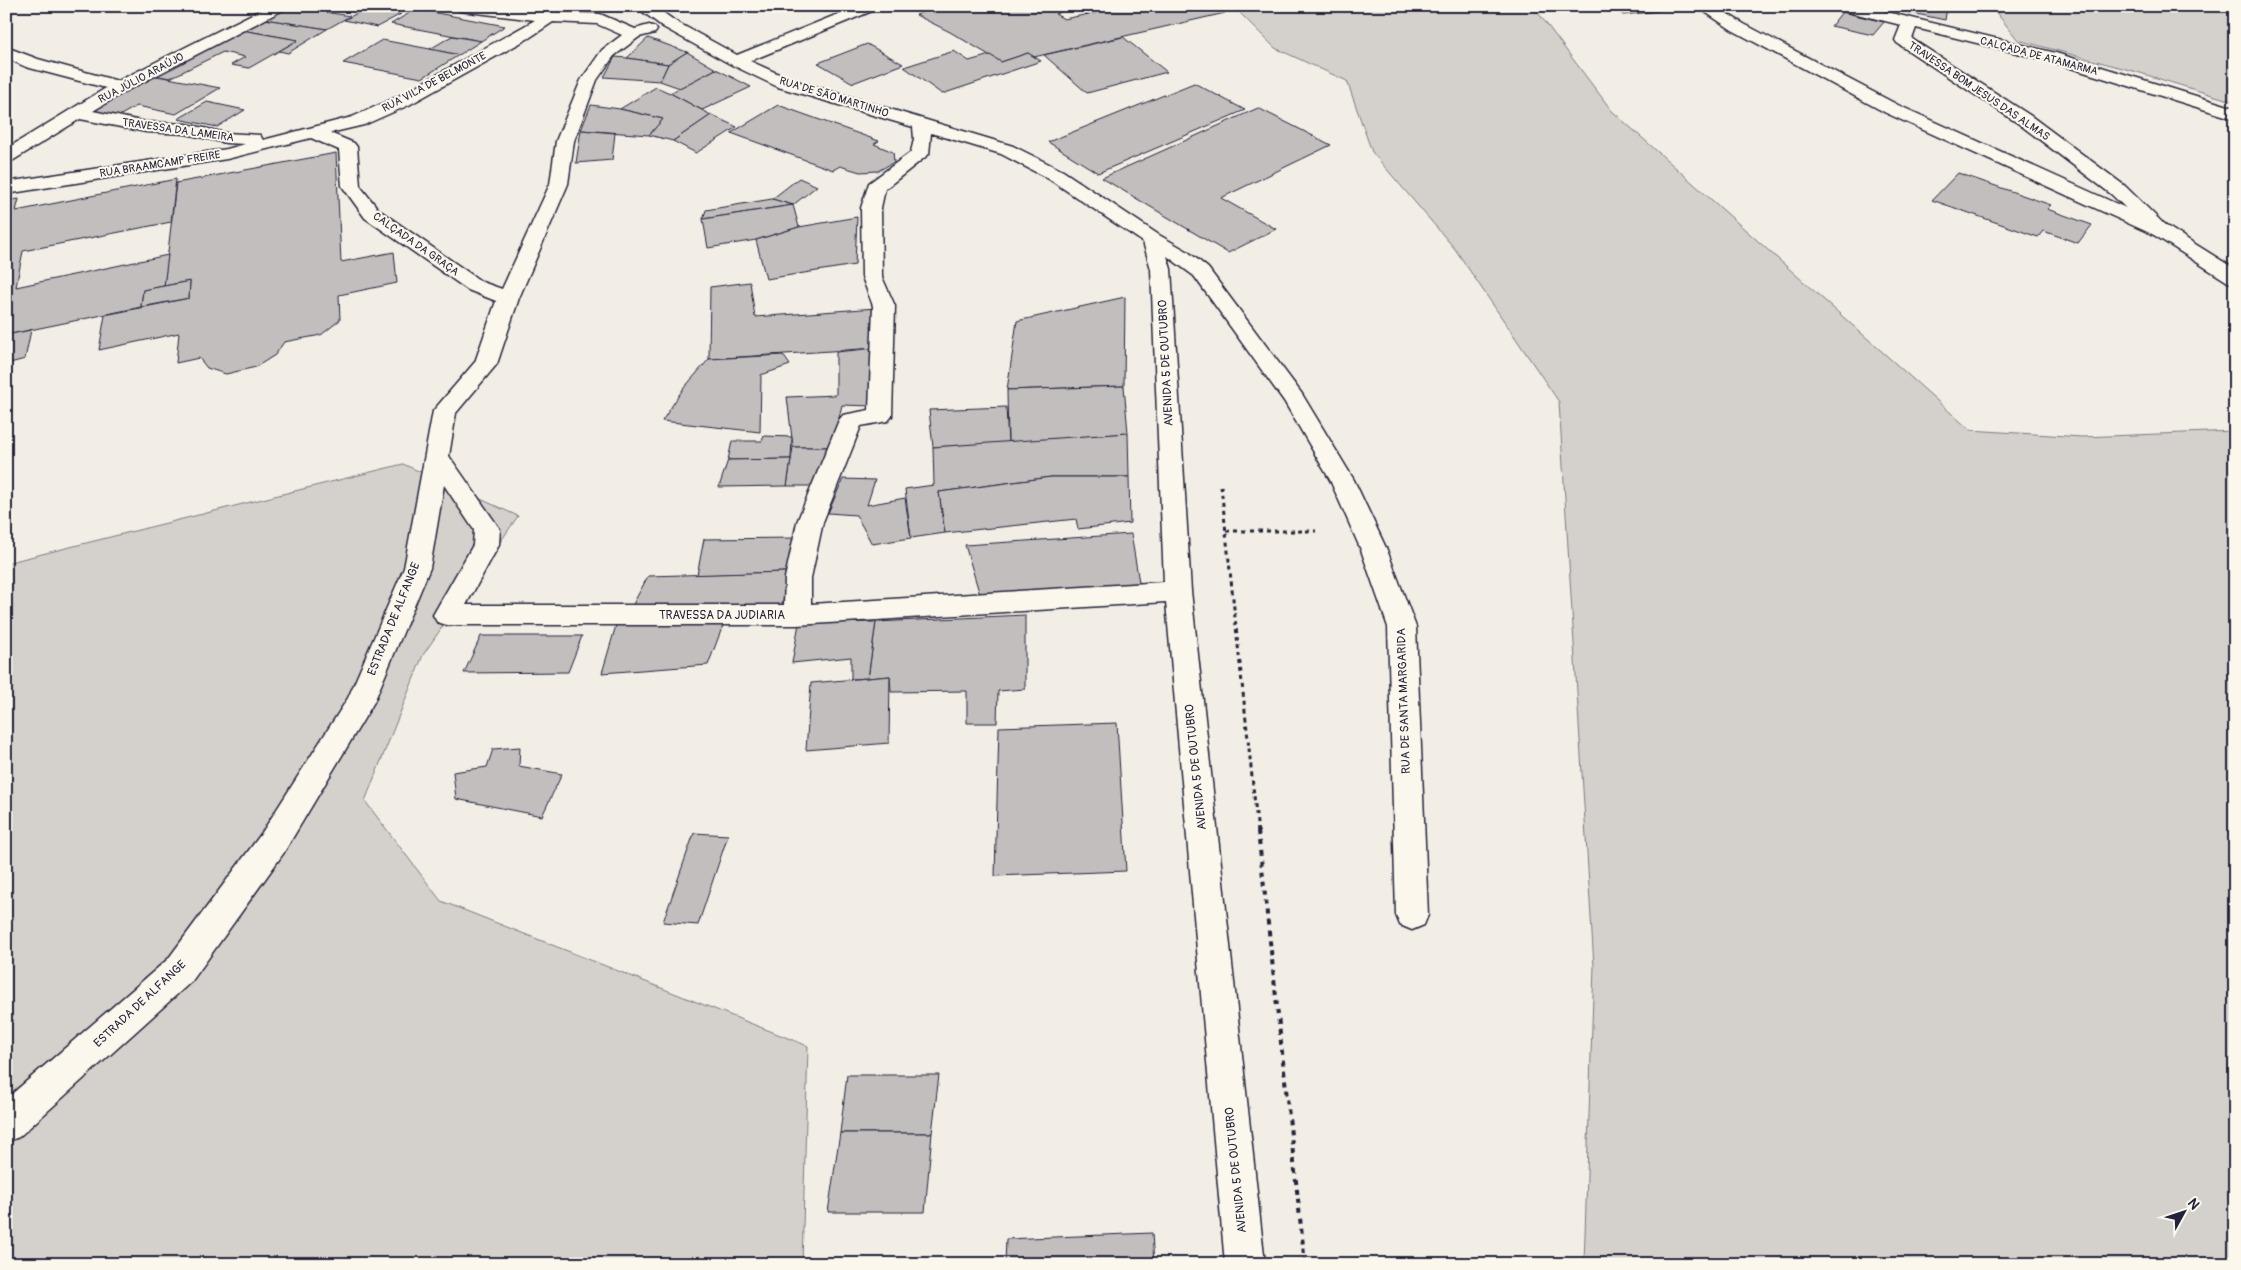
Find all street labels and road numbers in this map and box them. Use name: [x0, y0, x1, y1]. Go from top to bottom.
street label: CALÇADA DE ATAMARMA: [1979, 34, 2099, 78]
street label: TRAVESSA BOM JESUS DAS ALMAS: [1906, 39, 2052, 143]
street label: RUA VILA DE BELMONTE: [380, 49, 488, 115]
street label: RUA JÚLIO ARAÚJO: [96, 50, 186, 106]
street label: RUA DE SÃO MARTINHO: [778, 74, 890, 120]
street label: TRAVESSA DA LAMEIRA: [121, 116, 235, 144]
street label: RUA BRAAMCAMP FREIRE: [99, 148, 222, 180]
street label: CALÇADA DA GRAÇA: [371, 209, 461, 279]
street label: AVENIDA 5 DE OUTUBRO: [1155, 299, 1177, 426]
street label: ESTRADA DE ALFANGE: [364, 560, 424, 678]
street label: TRAVESSA DA JUDIARIA: [659, 608, 785, 623]
street label: RUA DE SANTA MARGARIDA: [1394, 628, 1414, 774]
street label: AVENIDA 5 DE OUTUBRO: [1182, 703, 1210, 831]
street label: ESTRADA DE ALFANGE: [91, 957, 189, 1051]
street label: AVENIDA 5 DE OUTUBRO: [1222, 1106, 1250, 1234]

